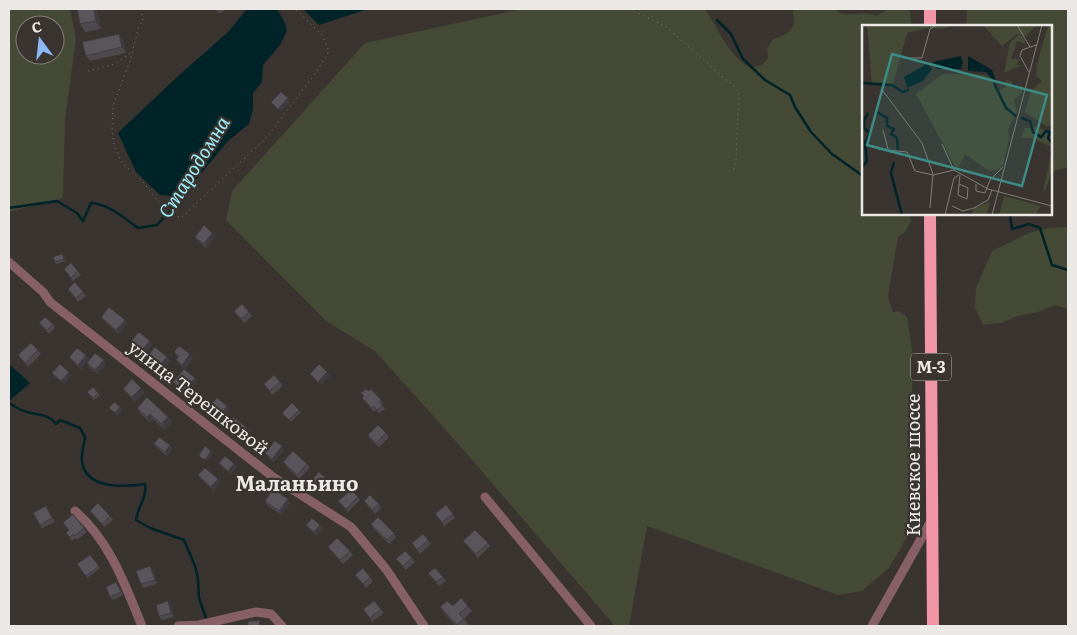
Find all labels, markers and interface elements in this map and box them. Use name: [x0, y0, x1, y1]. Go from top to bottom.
north arrow: [15, 15, 65, 65]
text: С: [29, 16, 44, 37]
inset map: [862, 25, 1052, 215]
water label: Стародомна: [151, 110, 236, 223]
street label: улица Терешковой: [123, 333, 275, 460]
road number: М-3: [911, 354, 951, 381]
street label: Киевское шоссе: [899, 394, 926, 536]
district label: Маланьино: [236, 467, 358, 497]

